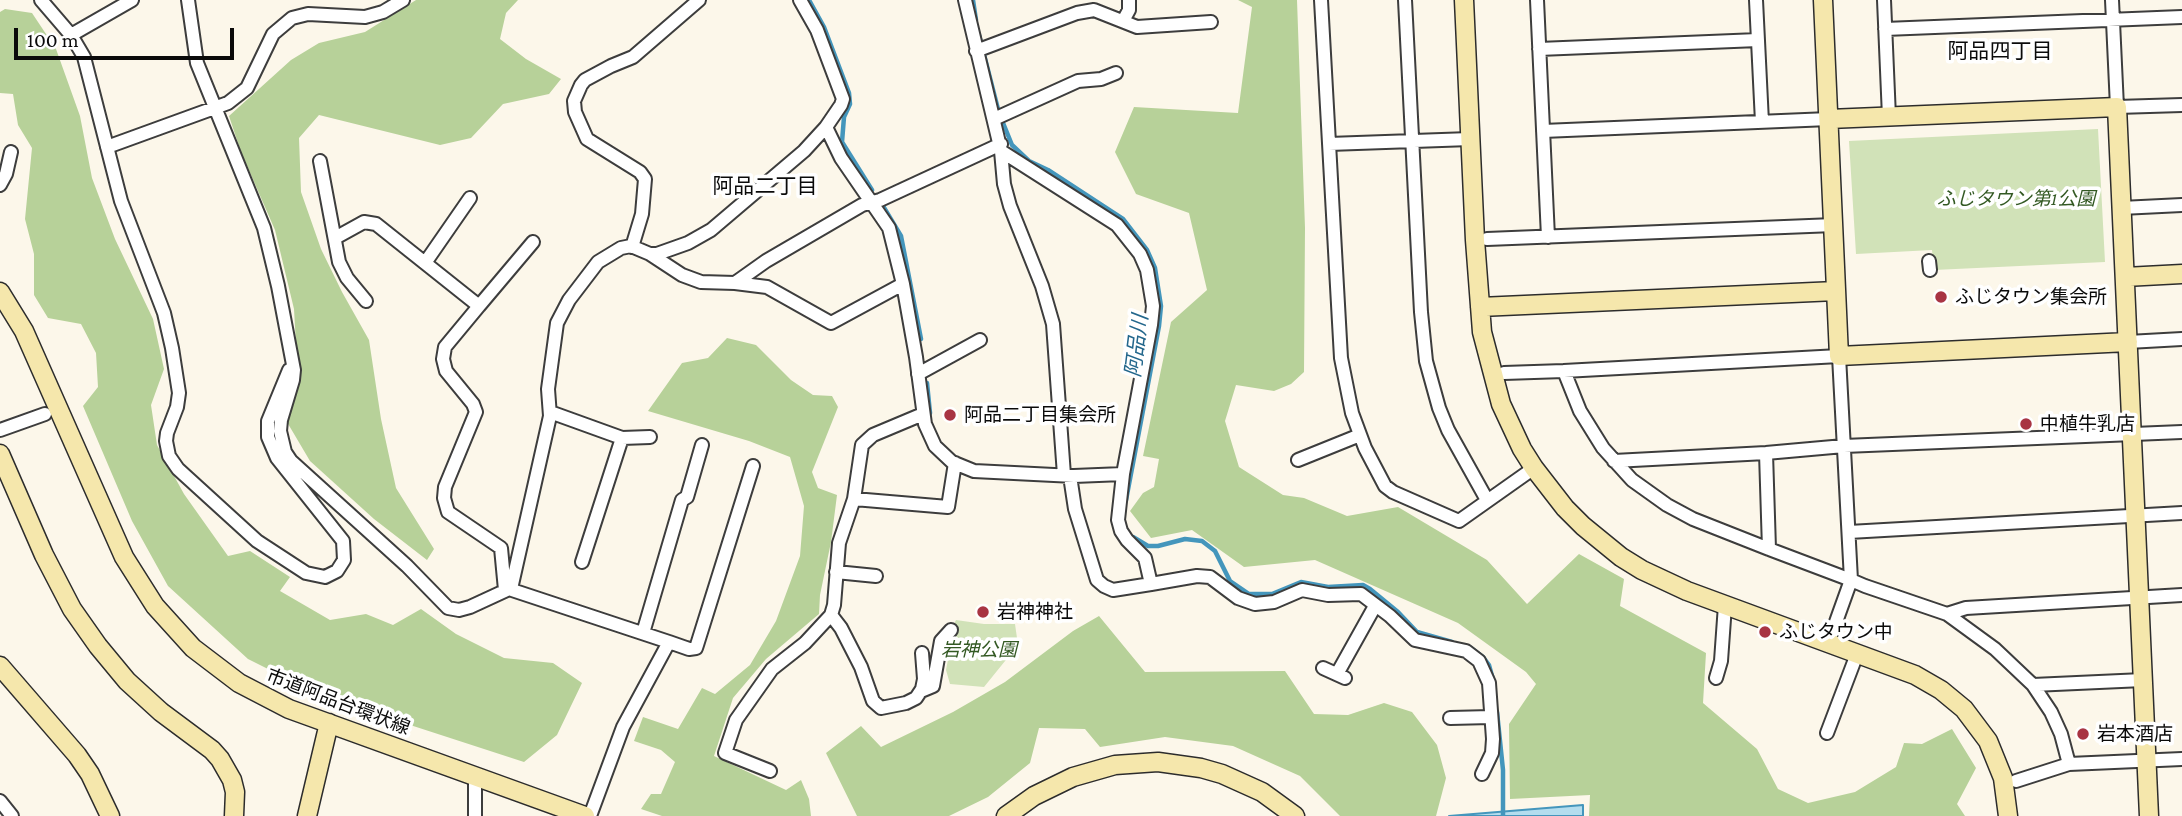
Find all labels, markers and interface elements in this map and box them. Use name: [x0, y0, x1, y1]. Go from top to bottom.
scale bar: [18, 14, 238, 58]
text: 100 m: [27, 28, 79, 52]
district label: 阿品四丁目: [1948, 39, 2052, 65]
district label: 阿品二丁目: [713, 174, 817, 200]
park label: ふじタウン第1公園: [1937, 188, 2095, 210]
place label: ふじタウン集会所: [1955, 286, 2107, 308]
marker: ふじタウン集会所: [1933, 289, 1949, 305]
water label: 阿品川: [1121, 313, 1153, 379]
place label: 阿品二丁目集会所: [964, 404, 1116, 426]
marker: 阿品二丁目集会所: [942, 407, 958, 423]
place label: 中植牛乳店: [2040, 413, 2135, 435]
marker: 中植牛乳店: [2018, 416, 2034, 432]
place label: 岩神神社: [997, 601, 1073, 623]
marker: 岩神神社: [975, 604, 991, 620]
place label: ふじタウン中: [1779, 621, 1893, 643]
marker: ふじタウン中: [1757, 624, 1773, 640]
park label: 岩神公園: [941, 639, 1017, 661]
street label: 市道阿品台環状線: [263, 664, 413, 740]
place label: 岩本酒店: [2097, 723, 2173, 745]
marker: 岩本酒店: [2075, 726, 2091, 742]

